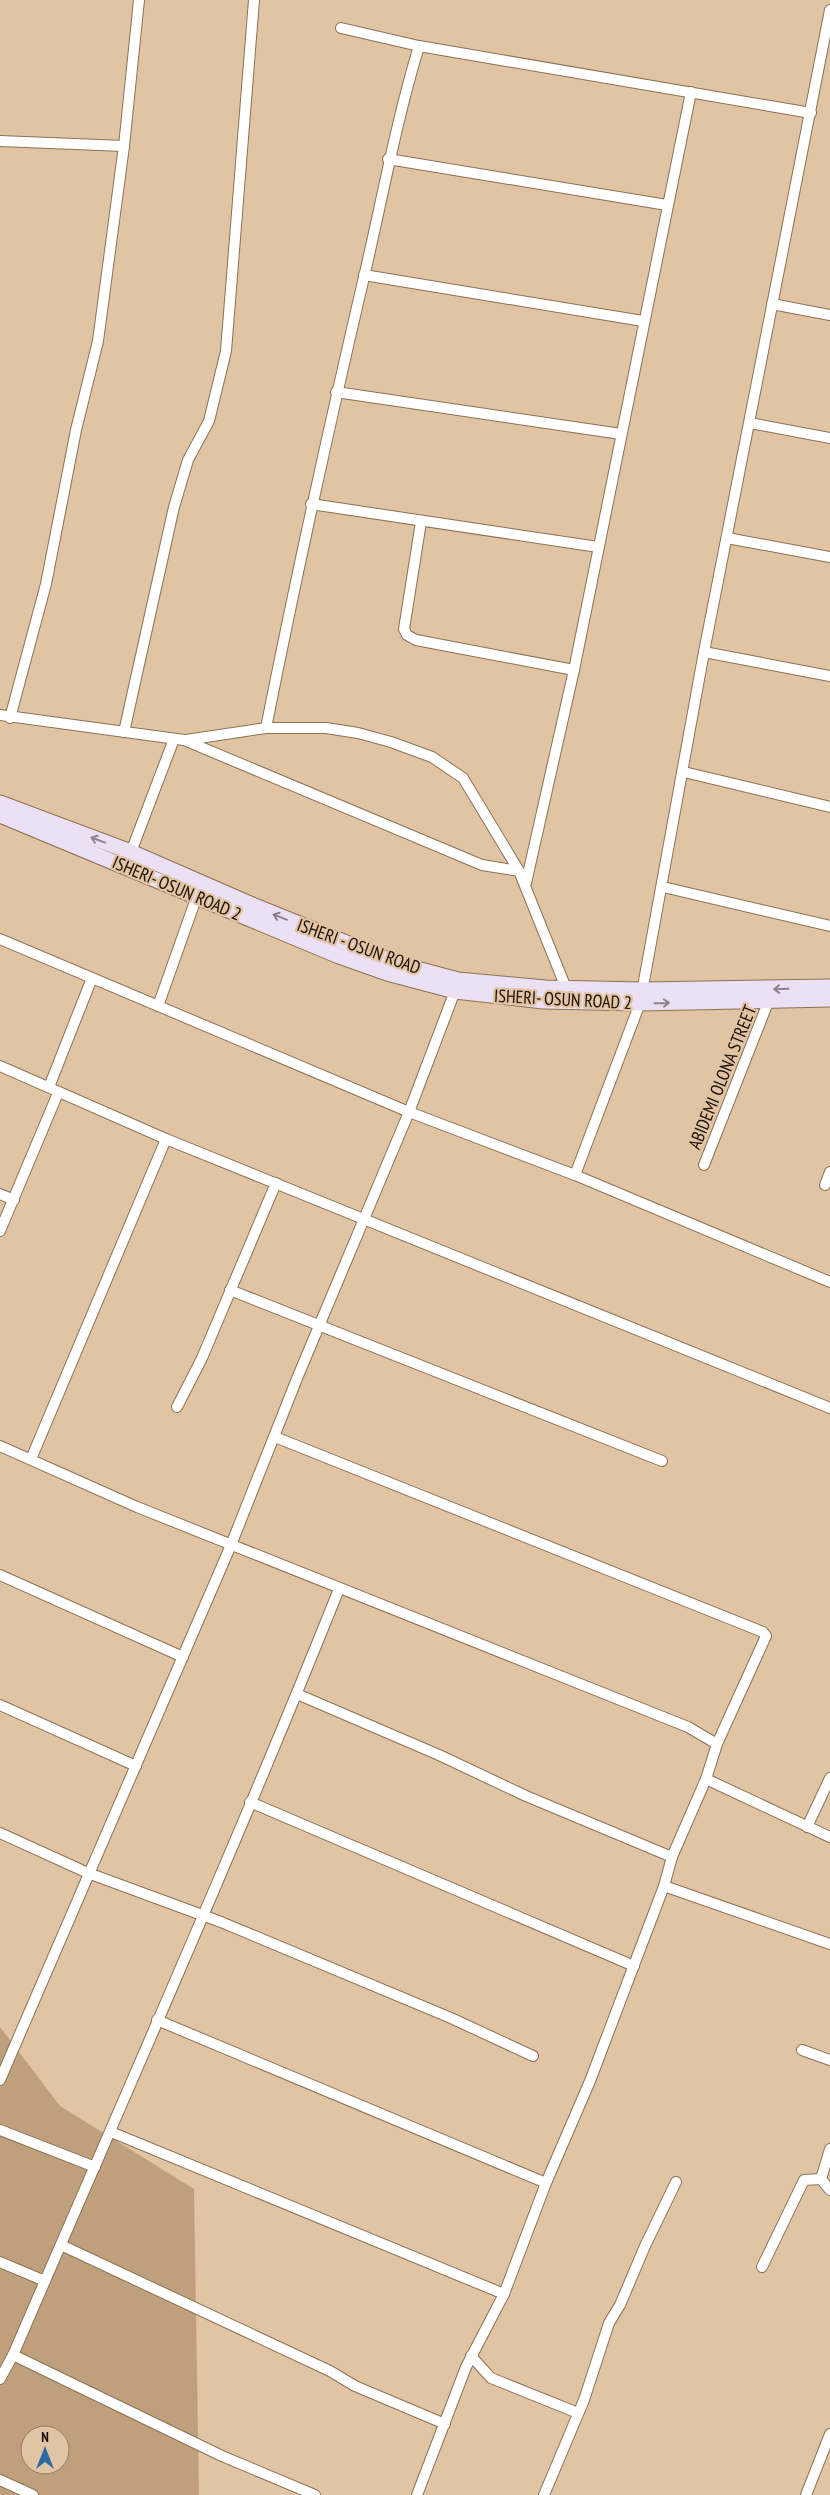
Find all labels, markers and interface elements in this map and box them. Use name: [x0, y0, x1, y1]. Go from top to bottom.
one-way arrow: [91, 835, 107, 844]
street label: ISHERI- OSUN ROAD 2: [109, 850, 245, 926]
one-way arrow: [273, 911, 288, 920]
street label: ISHERI - OSUN ROAD: [294, 913, 424, 979]
street label: ISHERI- OSUN ROAD 2: [493, 984, 633, 1014]
one-way arrow: [774, 984, 790, 994]
one-way arrow: [654, 998, 670, 1007]
street label: ABIDEMI OLONA STREET: [683, 1002, 761, 1152]
north arrow: [20, 2425, 70, 2475]
text: N: [41, 2428, 49, 2446]

